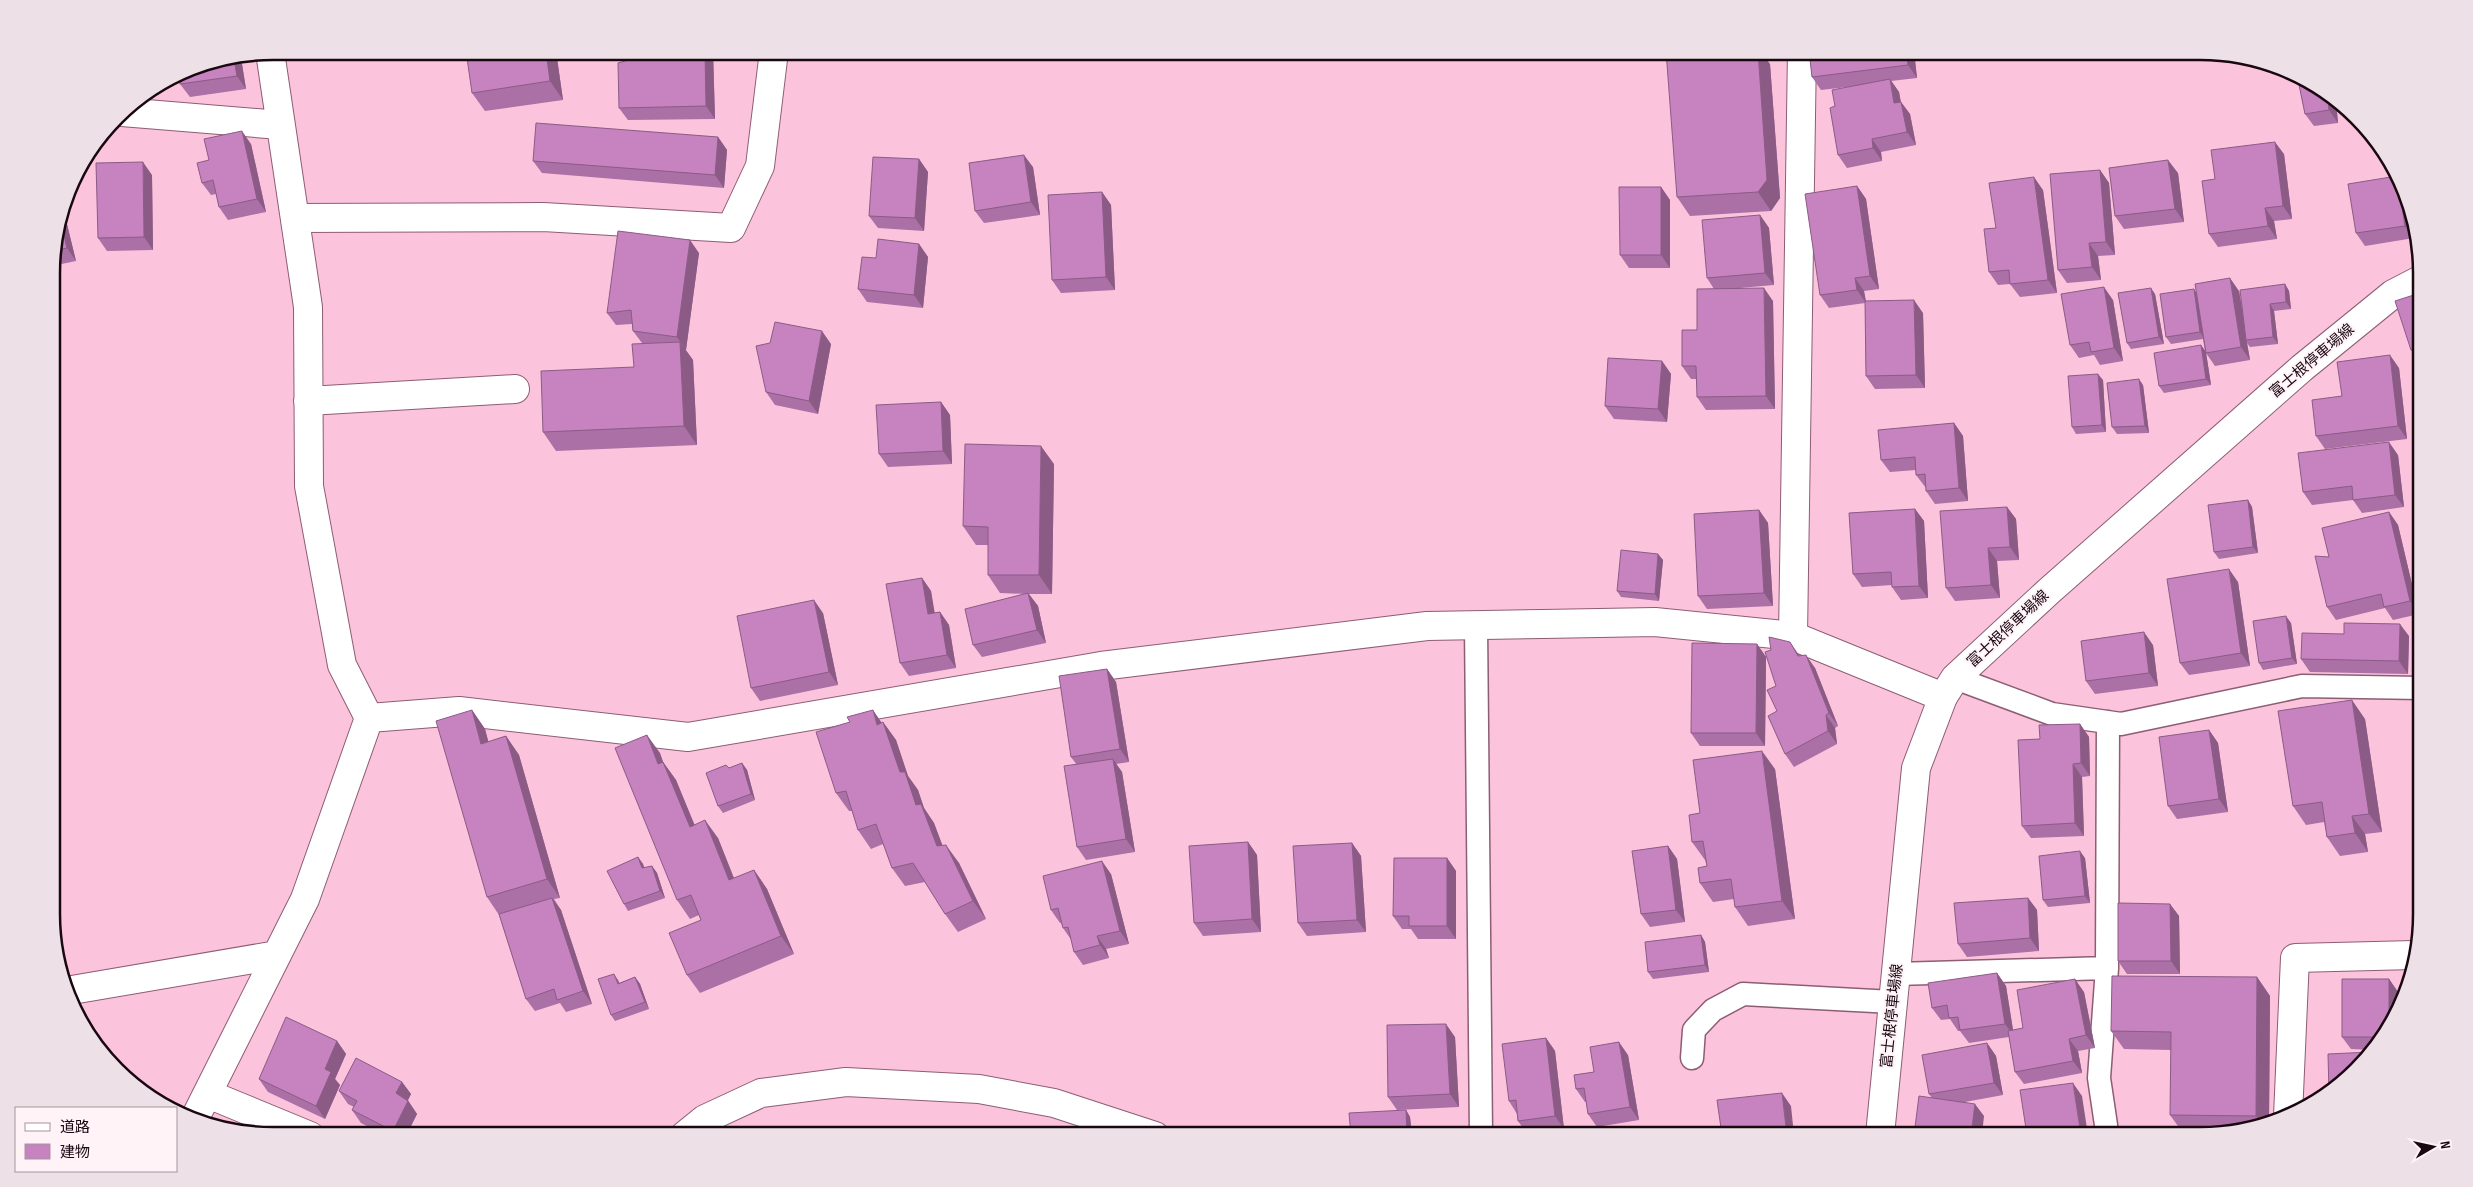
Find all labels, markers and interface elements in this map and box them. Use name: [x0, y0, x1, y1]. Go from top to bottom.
street label: 富士根停車場線: [2266, 320, 2358, 402]
street label: 富士根停車場線: [1963, 586, 2053, 672]
street label: 富士根停車場線: [1877, 963, 1907, 1069]
legend: [15, 1107, 178, 1172]
text: 道路: [60, 1118, 90, 1137]
north arrow: [2408, 1122, 2458, 1172]
text: N: [2436, 1140, 2454, 1150]
text: 建物: [60, 1143, 90, 1162]

